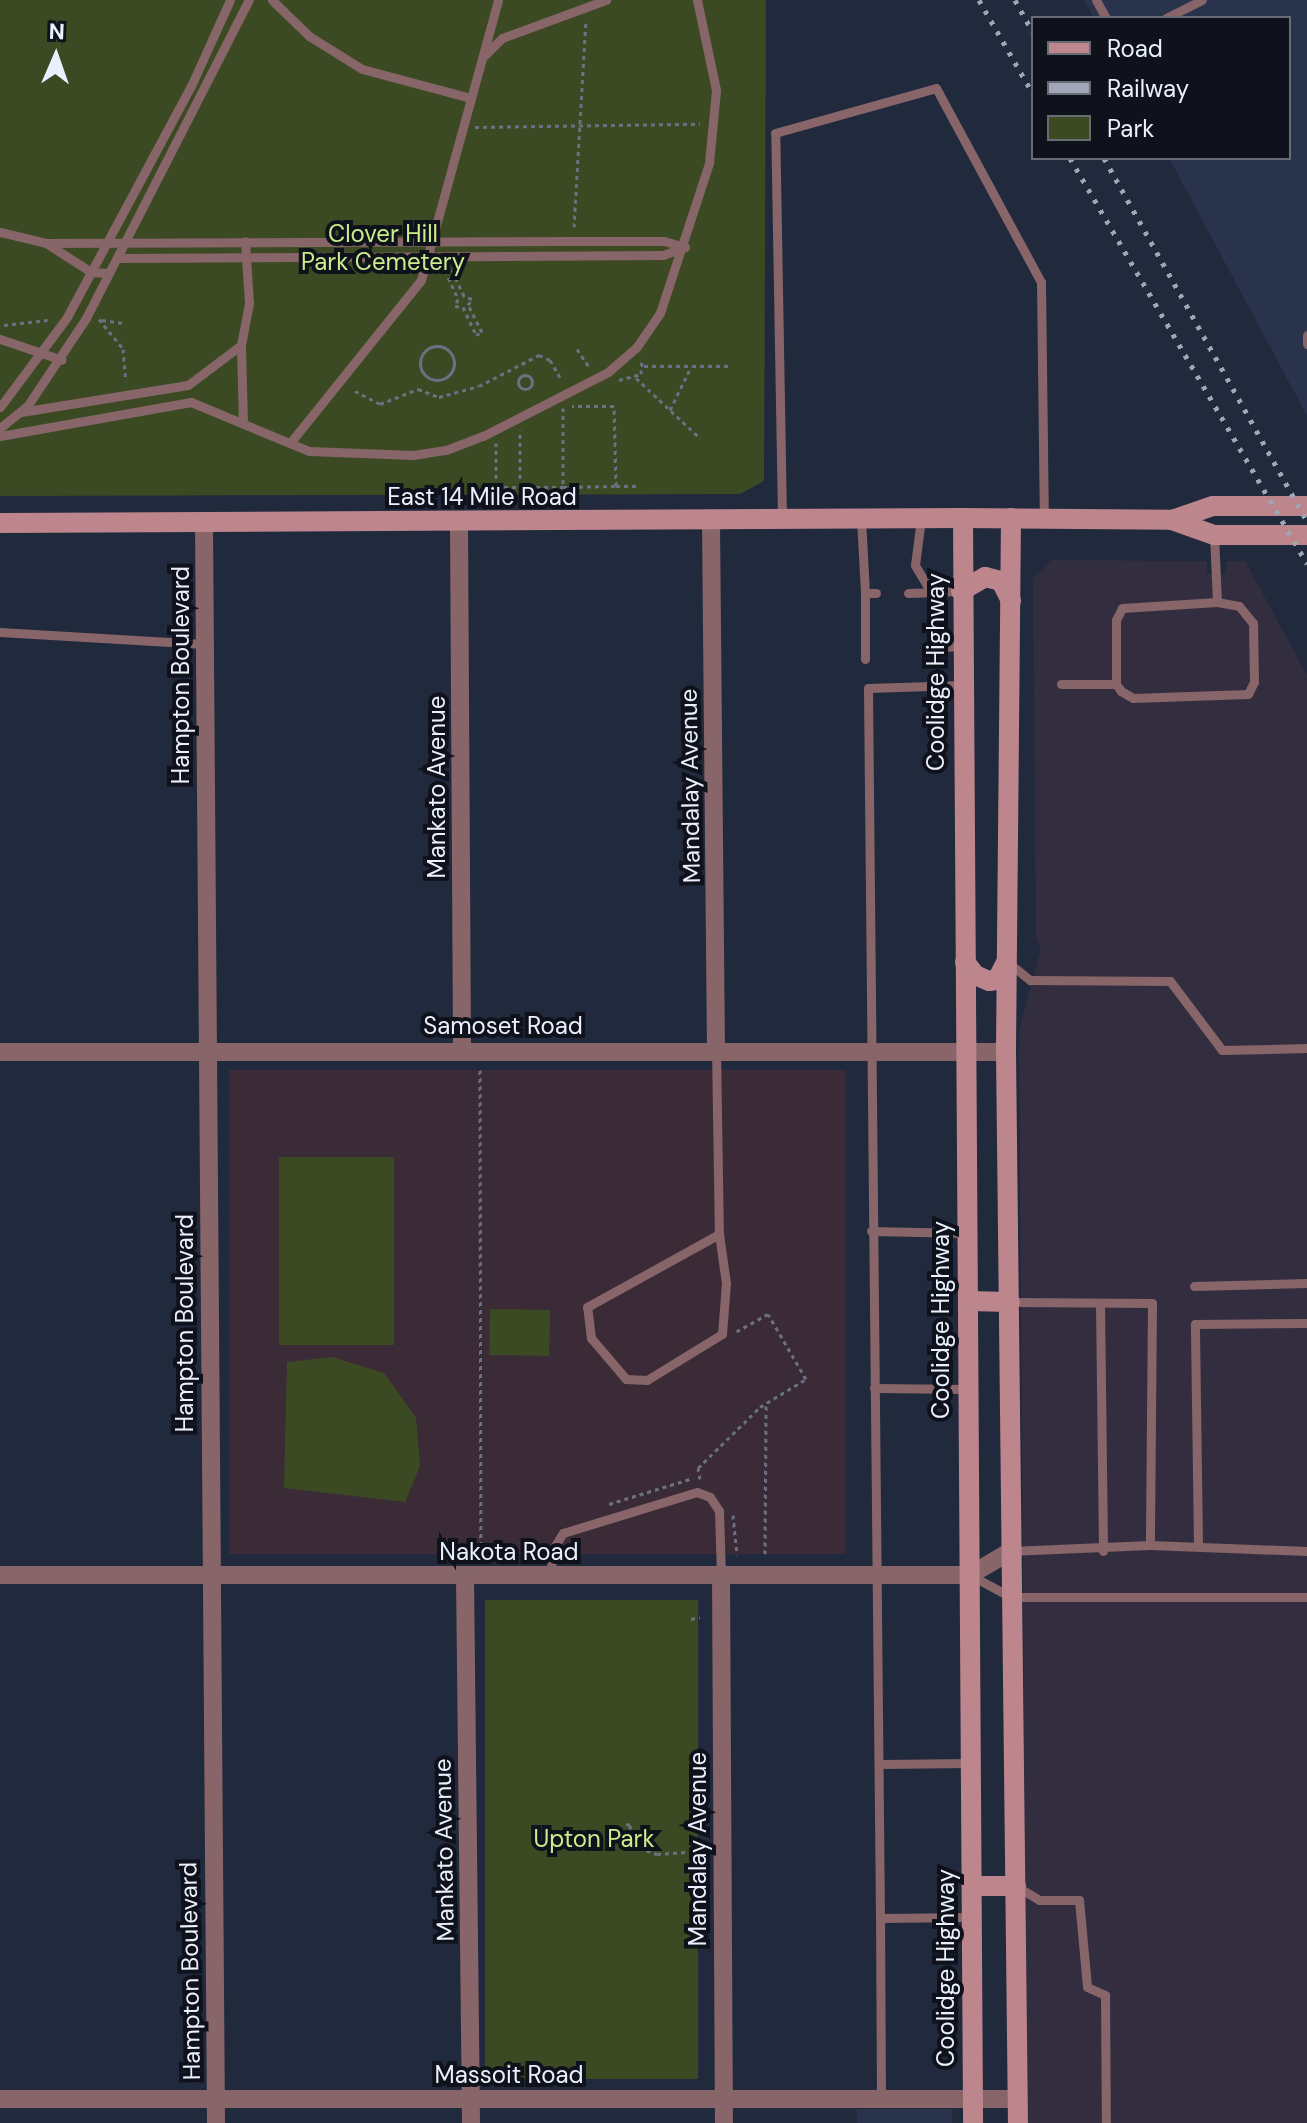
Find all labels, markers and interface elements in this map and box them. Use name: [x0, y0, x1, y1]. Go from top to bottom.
north arrow: [16, 16, 96, 96]
legend: [1031, 16, 1291, 160]
text: N: [48, 17, 65, 46]
text: Road: [1107, 33, 1163, 64]
text: Railway: [1107, 73, 1189, 104]
text: Park: [1107, 113, 1154, 144]
park label: Clover Hill Park Cemetery: [301, 220, 465, 276]
street label: East 14 Mile Road: [387, 483, 577, 511]
street label: Hampton Boulevard: [167, 566, 195, 784]
street label: Coolidge Highway: [922, 573, 950, 771]
street label: Mandalay Avenue: [674, 689, 706, 883]
street label: Mankato Avenue: [423, 696, 451, 878]
street label: Samoset Road: [423, 1012, 583, 1040]
street label: Hampton Boulevard: [171, 1214, 199, 1432]
street label: Coolidge Highway: [927, 1221, 955, 1419]
street label: Nakota Road: [439, 1538, 579, 1566]
street label: Mandalay Avenue: [684, 1752, 712, 1946]
street label: Mankato Avenue: [428, 1758, 460, 1942]
park label: Upton Park: [533, 1825, 655, 1853]
street label: Hampton Boulevard: [174, 1862, 206, 2080]
street label: Coolidge Highway: [932, 1869, 960, 2067]
street label: Massoit Road: [435, 2061, 583, 2089]

